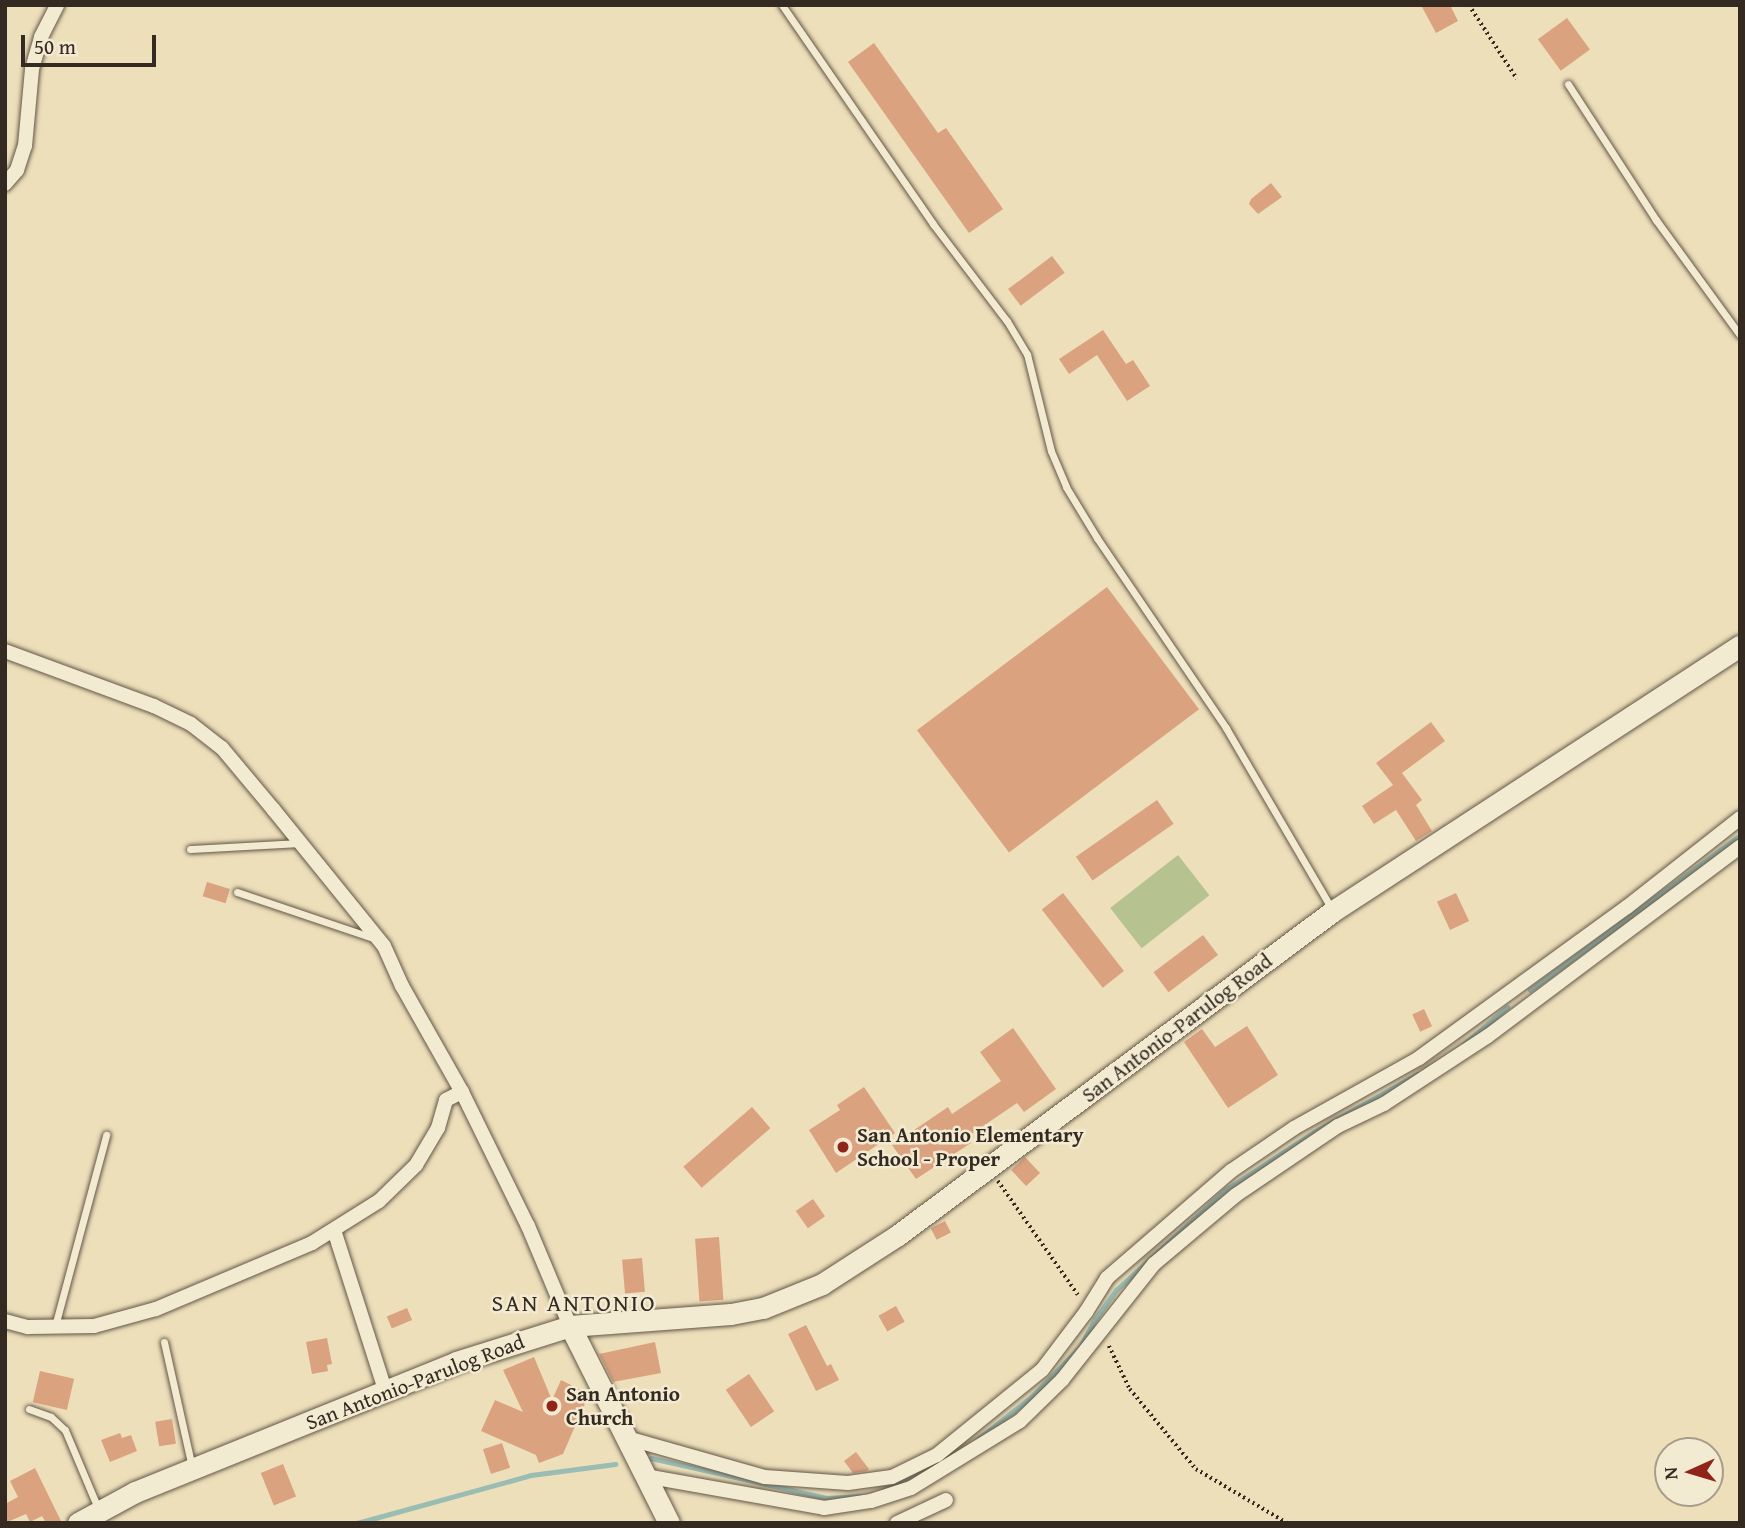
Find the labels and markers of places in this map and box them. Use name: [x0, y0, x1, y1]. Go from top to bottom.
place label: San Antonio Elementary School - Proper: [857, 1122, 1083, 1172]
marker: San Antonio Elementary School - Proper: [835, 1139, 851, 1155]
place label: San Antonio Church: [566, 1381, 680, 1431]
marker: San Antonio Church: [544, 1398, 560, 1414]

